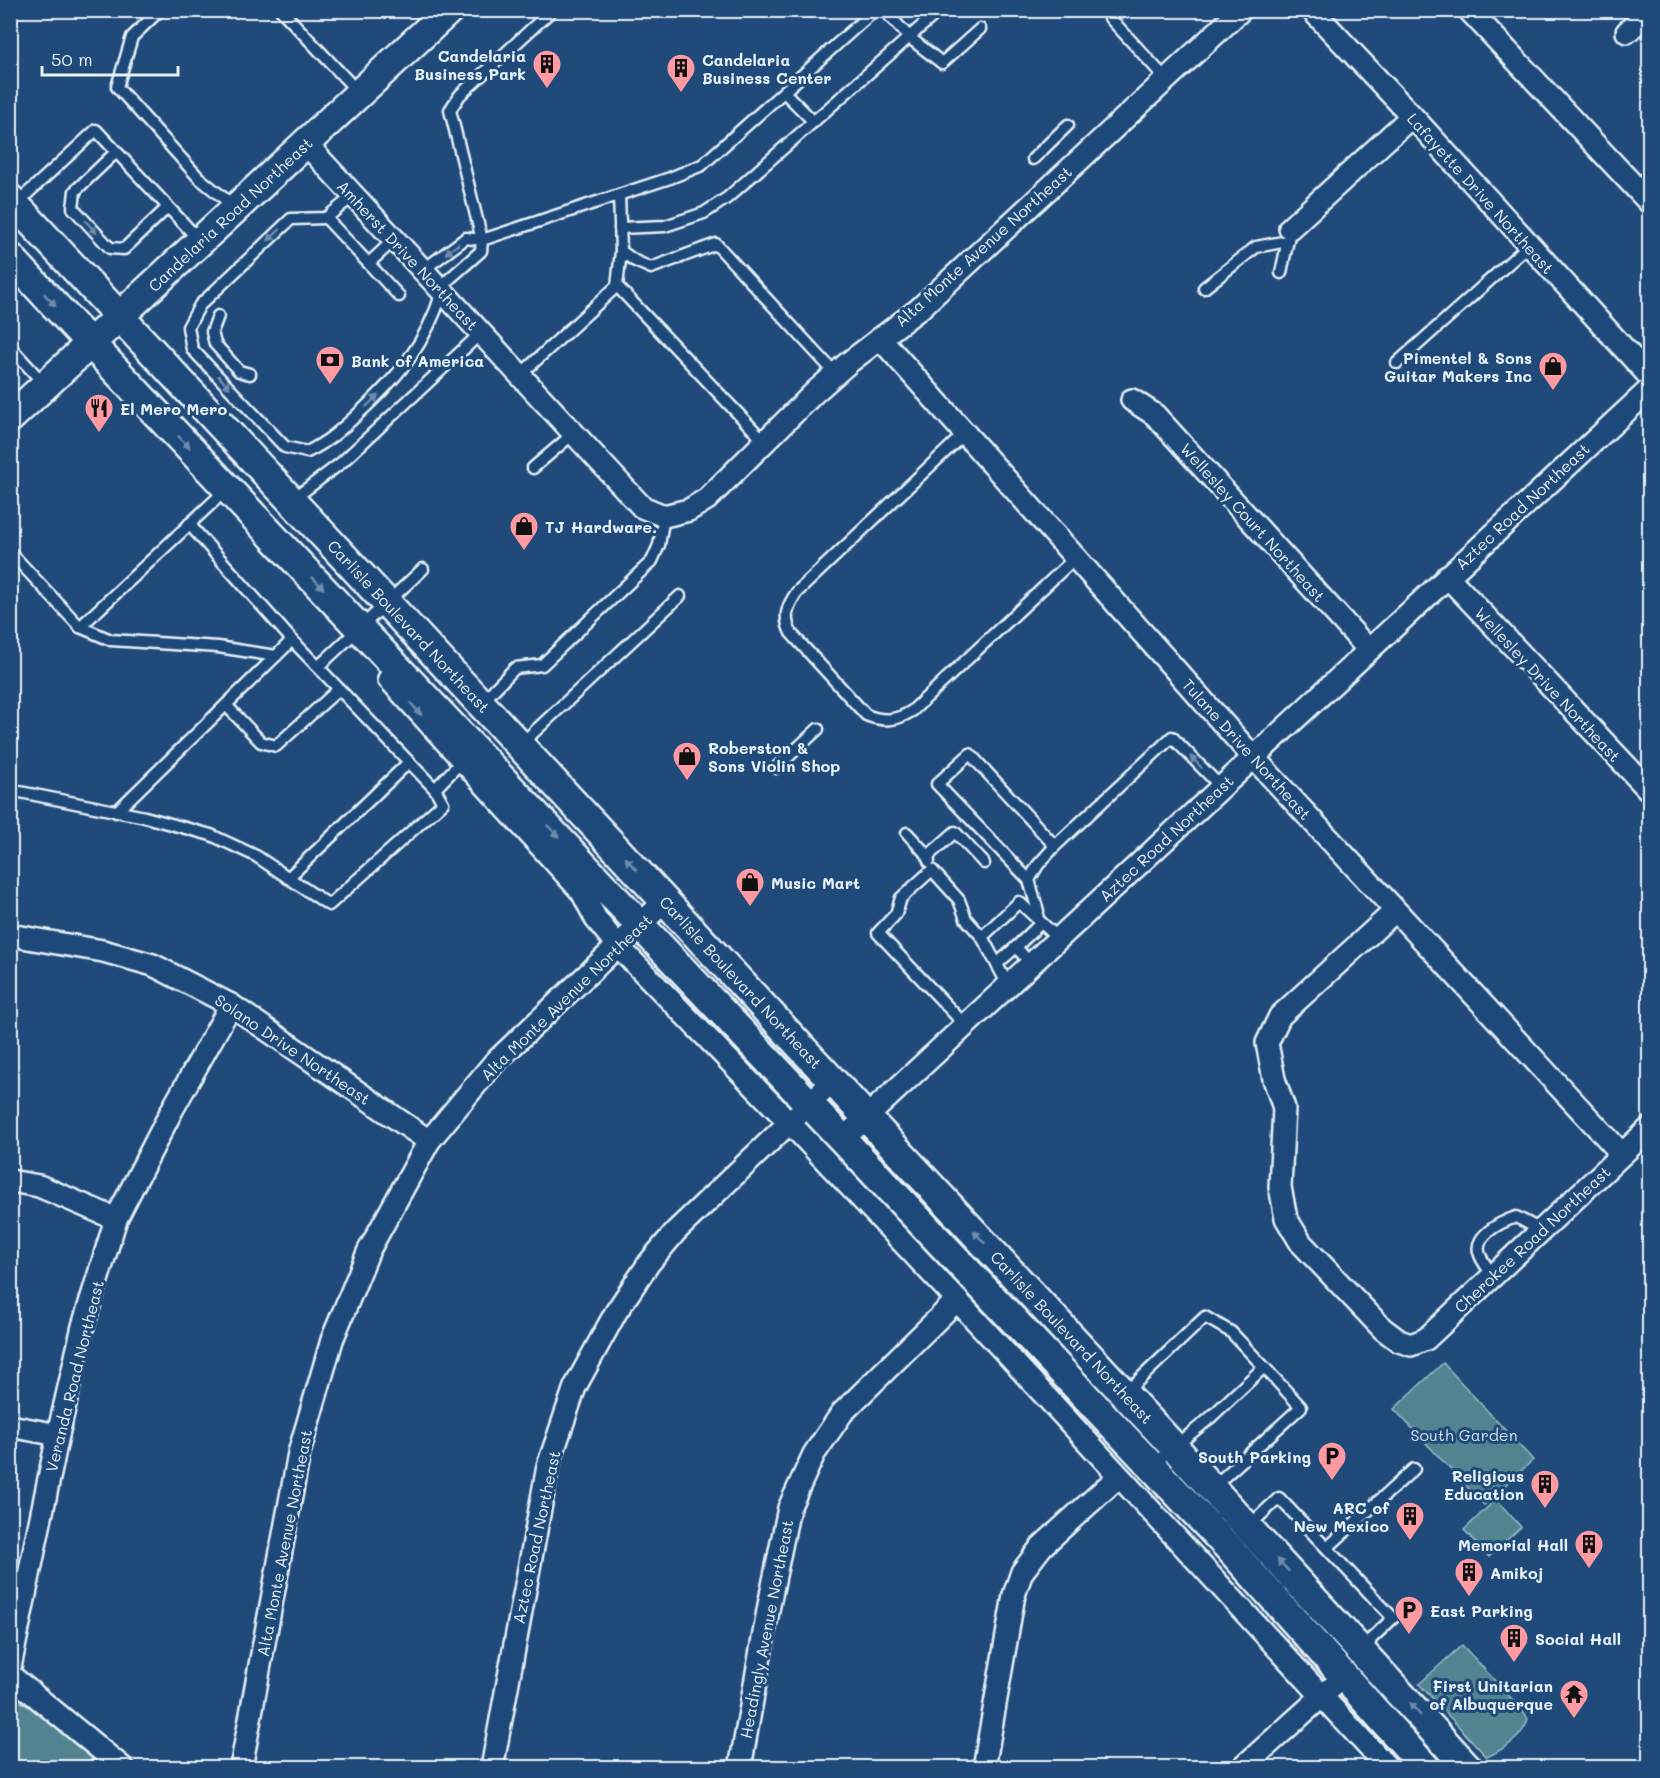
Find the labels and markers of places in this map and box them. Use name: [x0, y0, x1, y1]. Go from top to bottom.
place label: Candelaria Business Park: [414, 45, 526, 84]
building icon: Candelaria Business Park: [531, 48, 563, 90]
place label: Candelaria Business Center: [702, 49, 832, 88]
building icon: Candelaria Business Center: [665, 52, 697, 94]
bank icon: Bank of America: [314, 344, 346, 386]
place label: Pimentel & Sons Guitar Makers Inc: [1384, 347, 1532, 386]
place label: Bank of America: [351, 350, 484, 371]
shop icon: Pimentel & Sons Guitar Makers Inc: [1537, 350, 1569, 392]
restaurant icon: El Mero Mero: [83, 392, 115, 434]
place label: El Mero Mero: [120, 398, 227, 419]
shop icon: TJ Hardware.: [508, 510, 540, 552]
place label: TJ Hardware.: [545, 516, 657, 537]
place label: Roberston & Sons Violin Shop: [708, 737, 840, 776]
shop icon: Roberston & Sons Violin Shop: [671, 740, 703, 782]
shop icon: Music Mart: [734, 866, 766, 908]
place label: Music Mart: [771, 872, 860, 893]
parking icon: South Parking: [1316, 1440, 1348, 1482]
place label: South Parking: [1198, 1446, 1311, 1467]
place label: Religious Education: [1444, 1465, 1524, 1504]
building icon: Religious Education: [1529, 1468, 1561, 1510]
place label: ARC of New Mexico: [1294, 1497, 1390, 1536]
building icon: ARC of New Mexico: [1394, 1500, 1426, 1542]
building icon: Memorial Hall: [1573, 1528, 1605, 1570]
place label: Memorial Hall: [1458, 1534, 1568, 1555]
building icon: Amikoj: [1453, 1556, 1485, 1598]
place label: Amikoj: [1490, 1562, 1544, 1583]
parking icon: East Parking: [1393, 1594, 1425, 1636]
place label: East Parking: [1430, 1600, 1533, 1621]
building icon: Social Hall: [1498, 1622, 1530, 1664]
place label: Social Hall: [1535, 1628, 1621, 1649]
place label: First Unitarian of Albuquerque: [1429, 1675, 1553, 1714]
temple icon: First Unitarian of Albuquerque: [1558, 1678, 1590, 1720]

